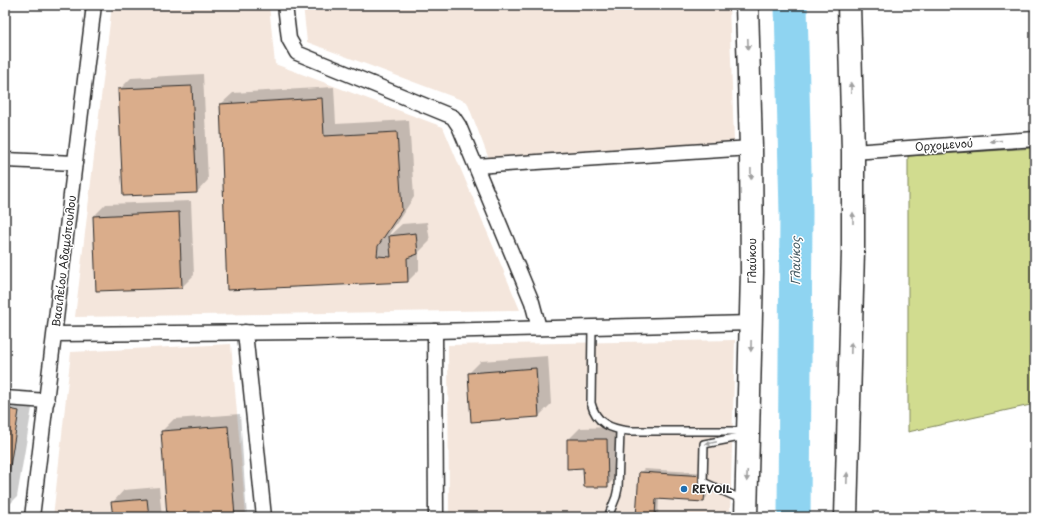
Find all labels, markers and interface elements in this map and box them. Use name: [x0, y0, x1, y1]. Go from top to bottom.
one-way arrow: [745, 38, 751, 51]
one-way arrow: [848, 81, 854, 94]
street label: Ορχομενού: [914, 134, 974, 155]
one-way arrow: [990, 138, 1002, 145]
one-way arrow: [748, 168, 755, 180]
street label: Βασιλείου Αδαμόπουλου: [47, 194, 80, 328]
one-way arrow: [850, 211, 856, 224]
water label: Γλαύκος: [786, 236, 804, 285]
street label: Γλαύκου: [743, 238, 760, 284]
one-way arrow: [748, 340, 754, 353]
one-way arrow: [847, 342, 854, 354]
one-way arrow: [705, 440, 717, 446]
one-way arrow: [744, 470, 751, 482]
one-way arrow: [844, 471, 850, 484]
place label: REVOIL: [692, 480, 733, 497]
marker: REVOIL: [679, 484, 689, 494]

